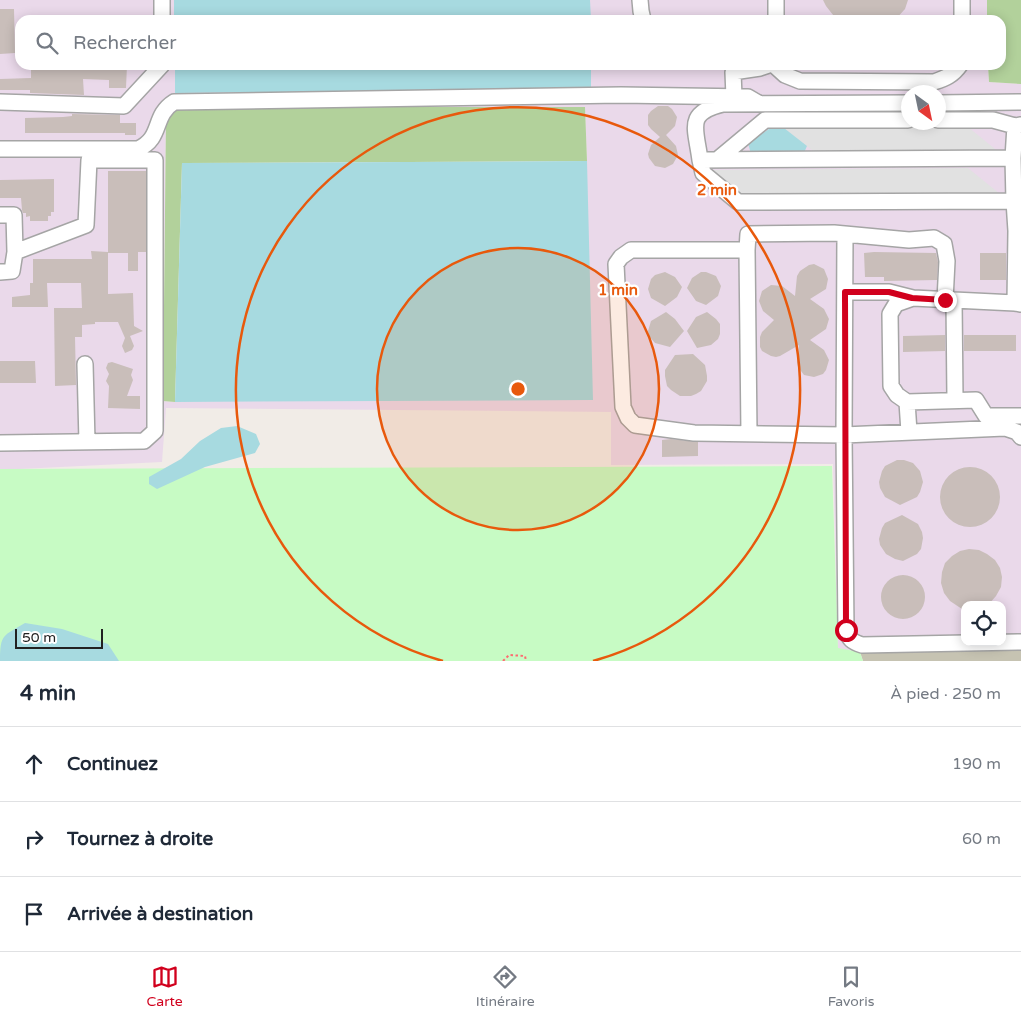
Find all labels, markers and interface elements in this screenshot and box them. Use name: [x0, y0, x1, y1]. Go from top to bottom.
search box: [15, 15, 1006, 70]
icon: search: [33, 29, 61, 57]
text: Rechercher: [73, 32, 176, 54]
north arrow: [901, 85, 946, 130]
text: 2 min: [697, 181, 737, 199]
text: 1 min: [598, 281, 638, 299]
route end: [934, 289, 957, 312]
centre of rings: [509, 380, 527, 398]
map controls: [961, 601, 1006, 646]
button: locate: [961, 601, 1006, 646]
route start: [835, 619, 858, 642]
scale bar: [15, 626, 102, 649]
text: 50 m: [22, 629, 56, 646]
text: 4 min: [20, 681, 76, 706]
text: À pied · 250 m: [890, 684, 1001, 704]
icon: ahead: [20, 750, 48, 778]
text: Continuez: [67, 753, 158, 775]
text: 190 m: [952, 754, 1001, 774]
icon: right: [20, 825, 48, 853]
text: Tournez à droite: [67, 828, 213, 850]
text: 60 m: [962, 829, 1001, 849]
icon: arrive: [20, 900, 48, 928]
text: Arrivée à destination: [67, 903, 253, 925]
tab: Carte: [147, 963, 183, 1010]
tab: Itinéraire: [476, 963, 535, 1010]
tab: Favoris: [828, 963, 874, 1010]

